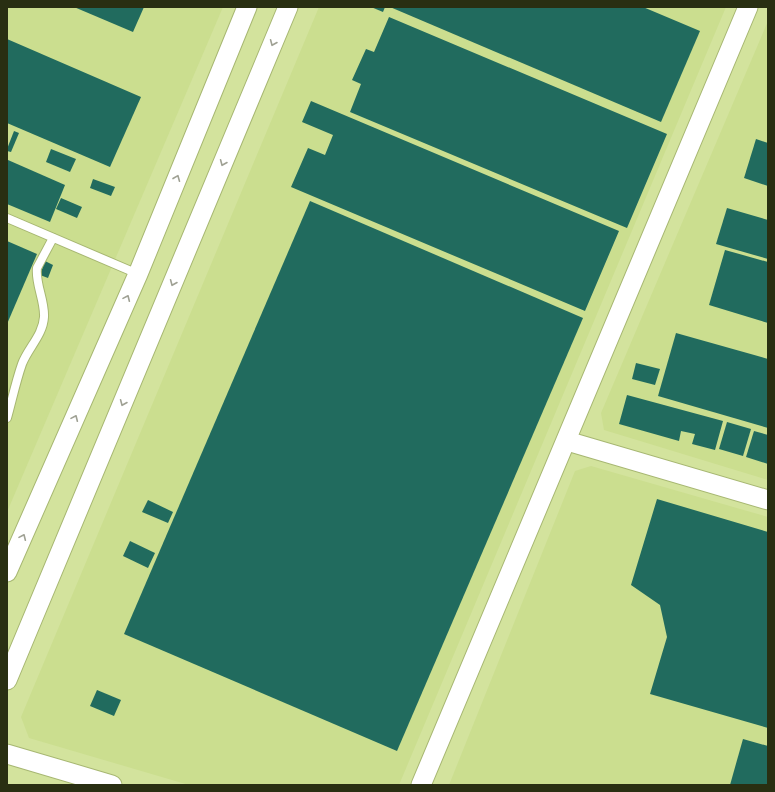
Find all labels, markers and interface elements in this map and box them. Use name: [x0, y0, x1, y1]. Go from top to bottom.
one-way arrow: [270, 39, 278, 46]
one-way arrow: [220, 158, 228, 166]
one-way arrow: [172, 175, 180, 183]
one-way arrow: [170, 278, 178, 286]
one-way arrow: [122, 295, 130, 303]
one-way arrow: [120, 398, 128, 406]
one-way arrow: [70, 414, 78, 422]
one-way arrow: [18, 533, 26, 540]

